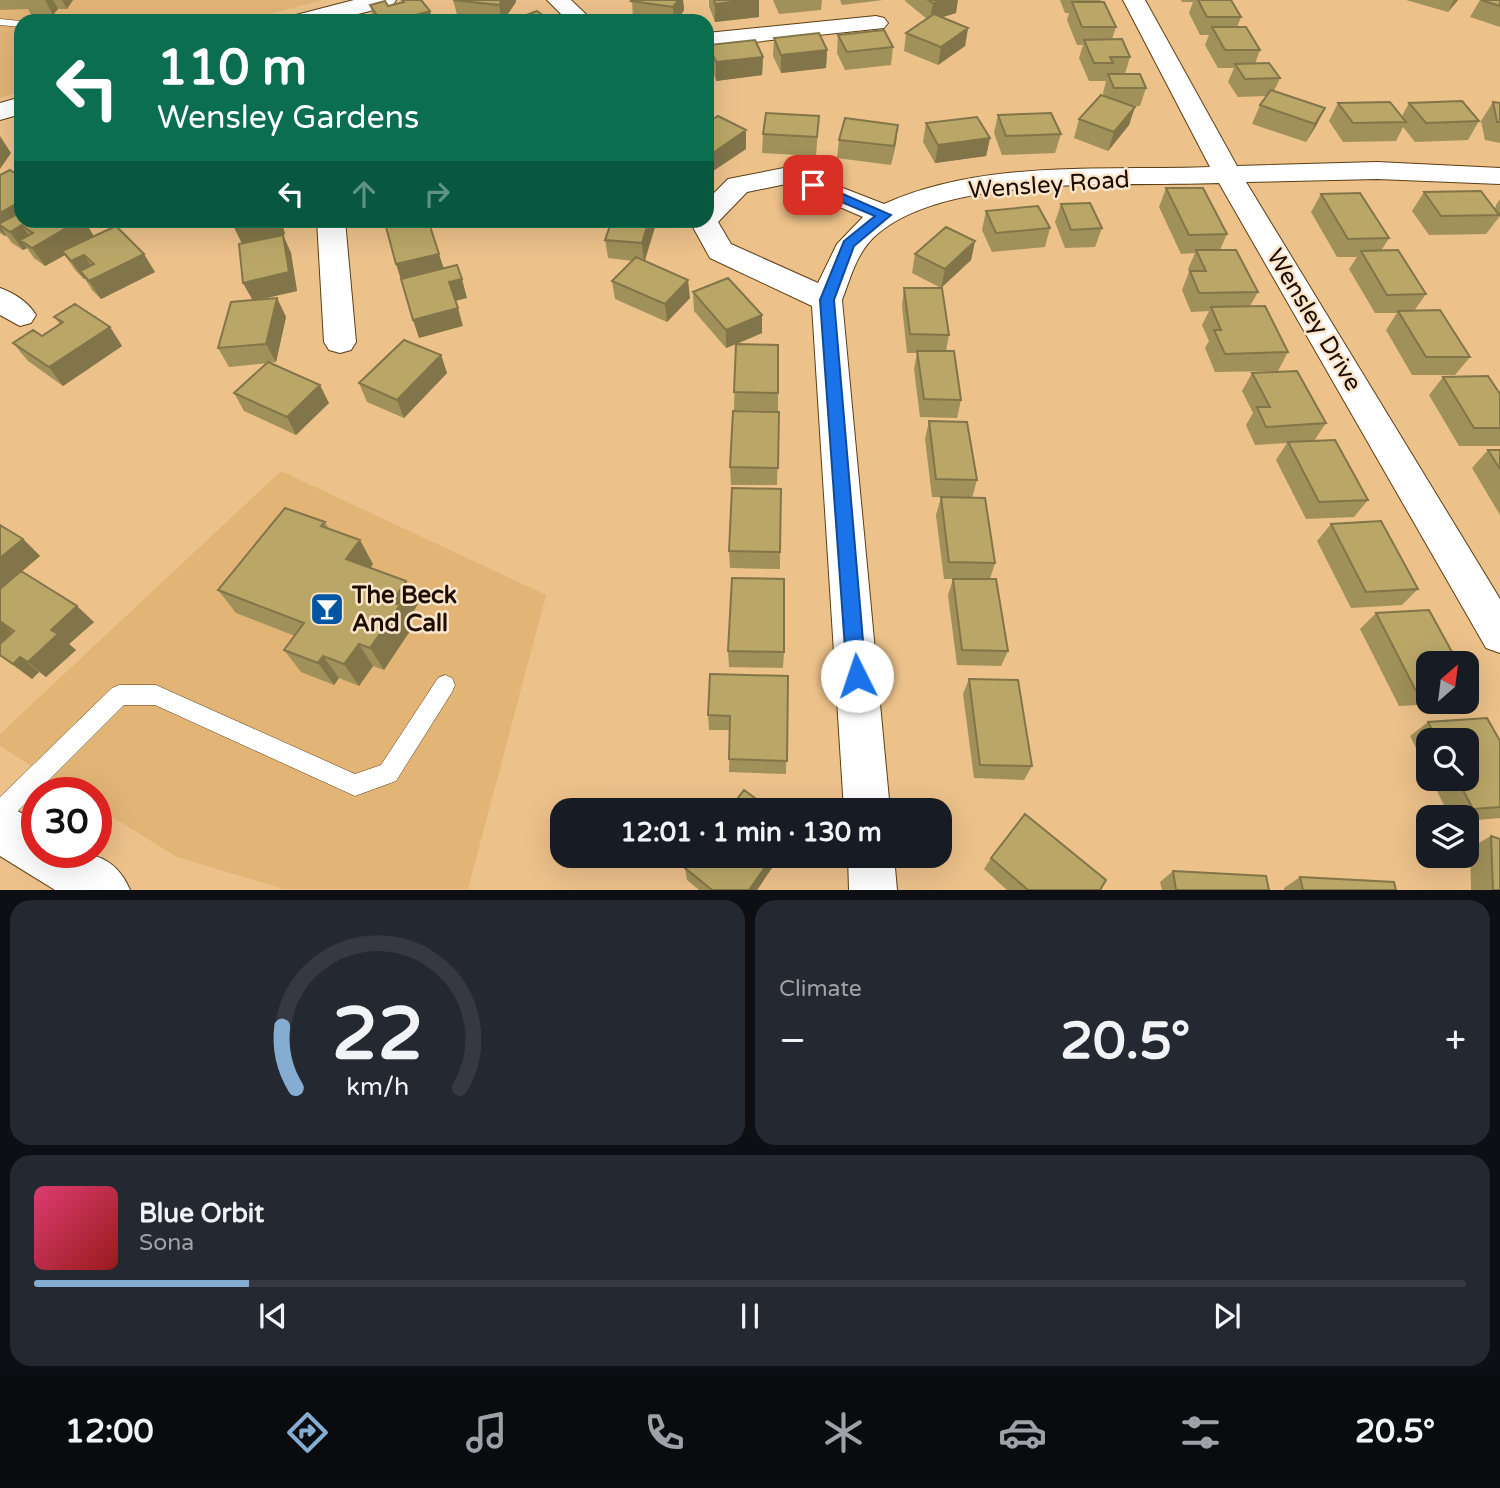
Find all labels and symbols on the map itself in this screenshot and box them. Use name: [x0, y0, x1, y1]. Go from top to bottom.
pin: [783, 155, 843, 215]
street label: Wensley Road: [967, 165, 1131, 205]
street label: Wensley Drive: [1260, 244, 1368, 396]
place label: The Beck And Call: [351, 581, 457, 638]
bar icon: The Beck And Call: [308, 590, 346, 628]
position arrow: [820, 639, 894, 713]
north arrow: [1416, 651, 1479, 714]
speed limit sign: 30: [21, 777, 112, 868]

